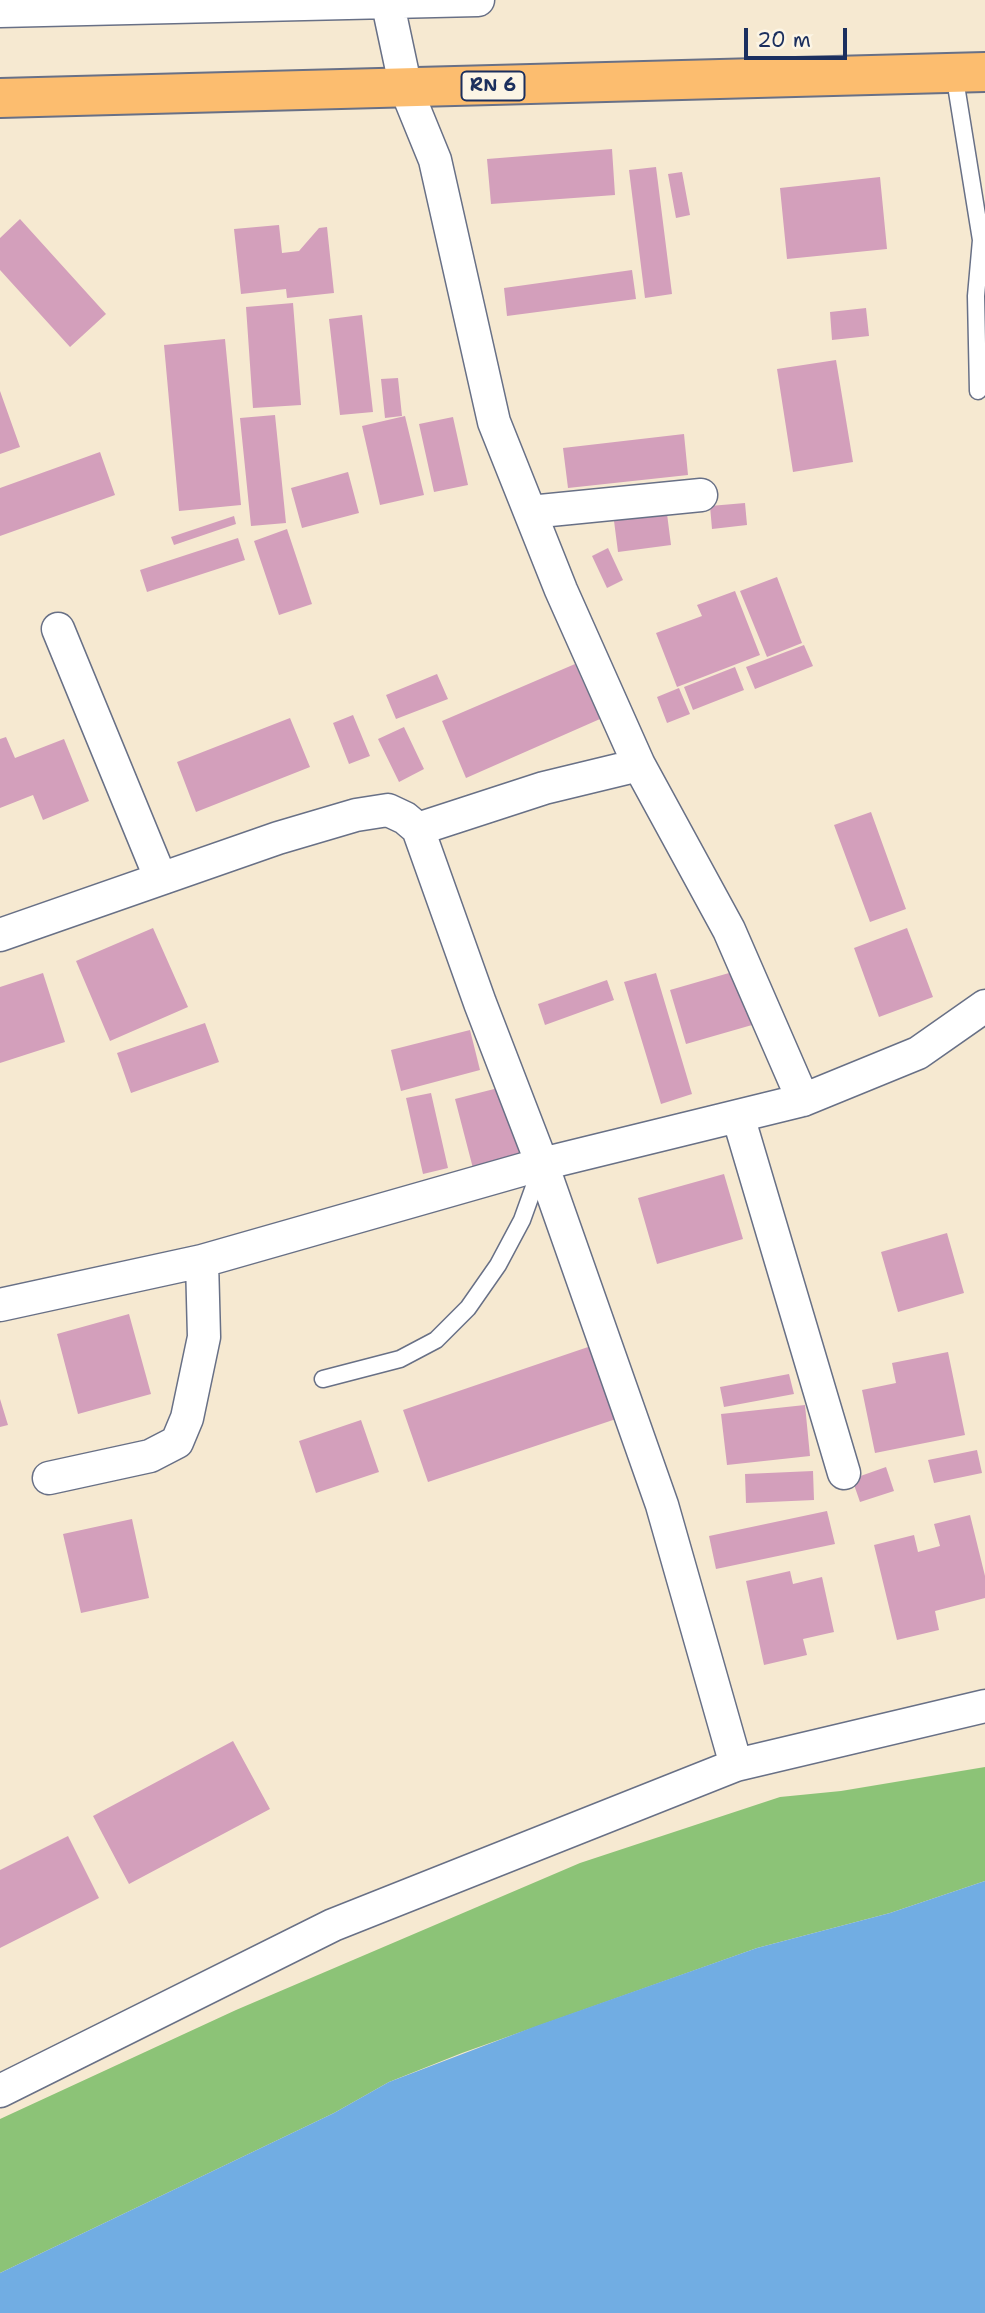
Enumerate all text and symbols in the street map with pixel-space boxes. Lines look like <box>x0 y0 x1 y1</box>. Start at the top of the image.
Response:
scale bar <box>747 14 850 58</box>
text: 20 m <box>757 26 811 54</box>
road number: RN 6 <box>462 72 524 100</box>

